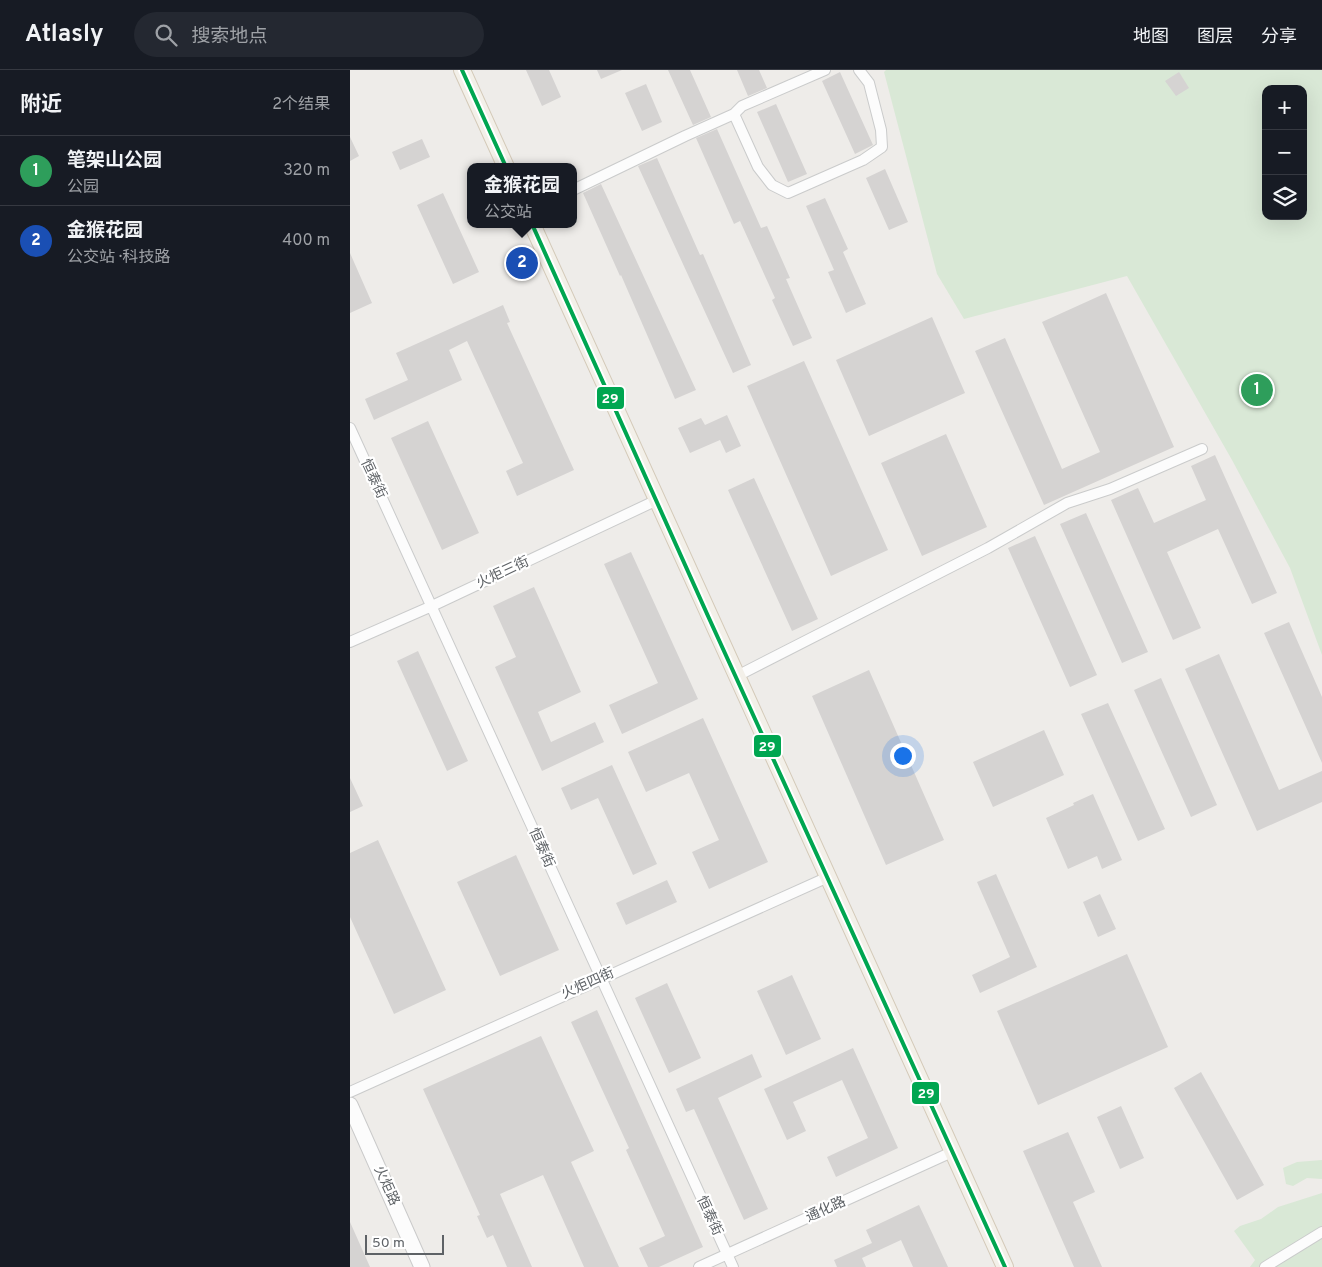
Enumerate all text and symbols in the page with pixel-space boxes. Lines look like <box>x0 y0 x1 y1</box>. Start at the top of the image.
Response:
search box <box>134 12 484 57</box>
text: Atlasly <box>25 20 104 50</box>
icon: search <box>152 21 180 49</box>
text: 搜索地点 <box>192 25 268 49</box>
text: 地图 <box>1133 26 1169 49</box>
text: 图层 <box>1197 26 1233 49</box>
text: 分享 <box>1261 26 1297 49</box>
map controls <box>1262 85 1307 220</box>
button: + <box>1262 85 1307 130</box>
text: 附近 <box>20 92 62 119</box>
text: 2个结果 <box>272 95 330 115</box>
button: − <box>1262 130 1307 175</box>
text: 笔架山公园 <box>67 149 162 173</box>
text: 1 <box>33 161 39 181</box>
text: 320 m <box>283 161 330 181</box>
popup <box>467 163 577 228</box>
text: 金猴花园 <box>484 174 560 198</box>
button: layers <box>1262 175 1307 220</box>
text: 公园 <box>67 178 99 198</box>
text: 公交站 <box>484 203 532 223</box>
text: 金猴花园 <box>67 219 143 243</box>
text: 2 <box>31 231 41 251</box>
text: 400 m <box>282 231 330 251</box>
pin: 2 <box>506 244 538 282</box>
text: 公交站 · 科技路 <box>67 248 171 268</box>
pin: 1 <box>1241 371 1273 409</box>
line badge: 29 <box>596 386 625 410</box>
text: 29 <box>601 391 619 408</box>
street label: 恒泰街 <box>356 456 390 502</box>
street label: 火炬三街 <box>474 553 532 593</box>
line badge: 29 <box>753 734 782 758</box>
text: 29 <box>758 739 776 756</box>
your location <box>890 743 916 769</box>
street label: 恒泰街 <box>525 825 557 871</box>
street label: 火炬四街 <box>559 965 617 1003</box>
line badge: 29 <box>911 1081 940 1105</box>
text: 29 <box>917 1086 935 1103</box>
street label: 火炬路 <box>370 1163 402 1209</box>
street label: 恒泰街 <box>692 1193 726 1239</box>
street label: 通化路 <box>803 1193 849 1226</box>
scale bar <box>365 1232 444 1255</box>
text: 50 m <box>372 1235 405 1252</box>

